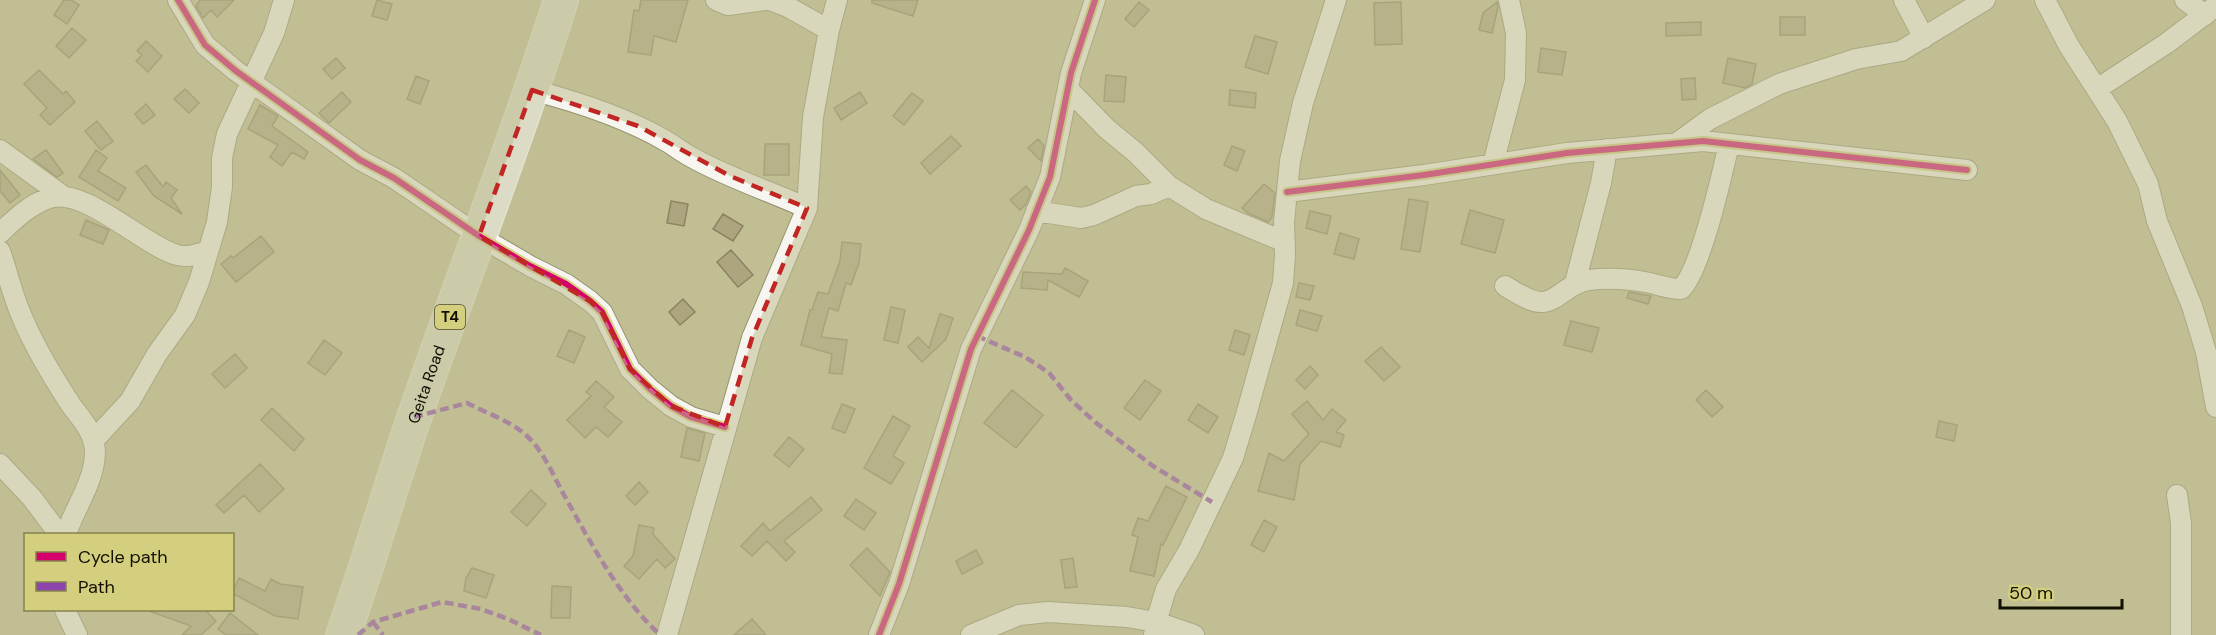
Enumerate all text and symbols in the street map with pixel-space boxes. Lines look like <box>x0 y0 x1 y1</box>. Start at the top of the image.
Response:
road number: T4 <box>435 305 465 329</box>
street label: Geita Road <box>402 342 449 426</box>
legend <box>24 533 234 611</box>
text: Cycle path <box>78 545 168 569</box>
scale bar <box>2000 572 2122 610</box>
text: Path <box>78 575 115 599</box>
text: 50 m <box>2009 581 2053 605</box>

